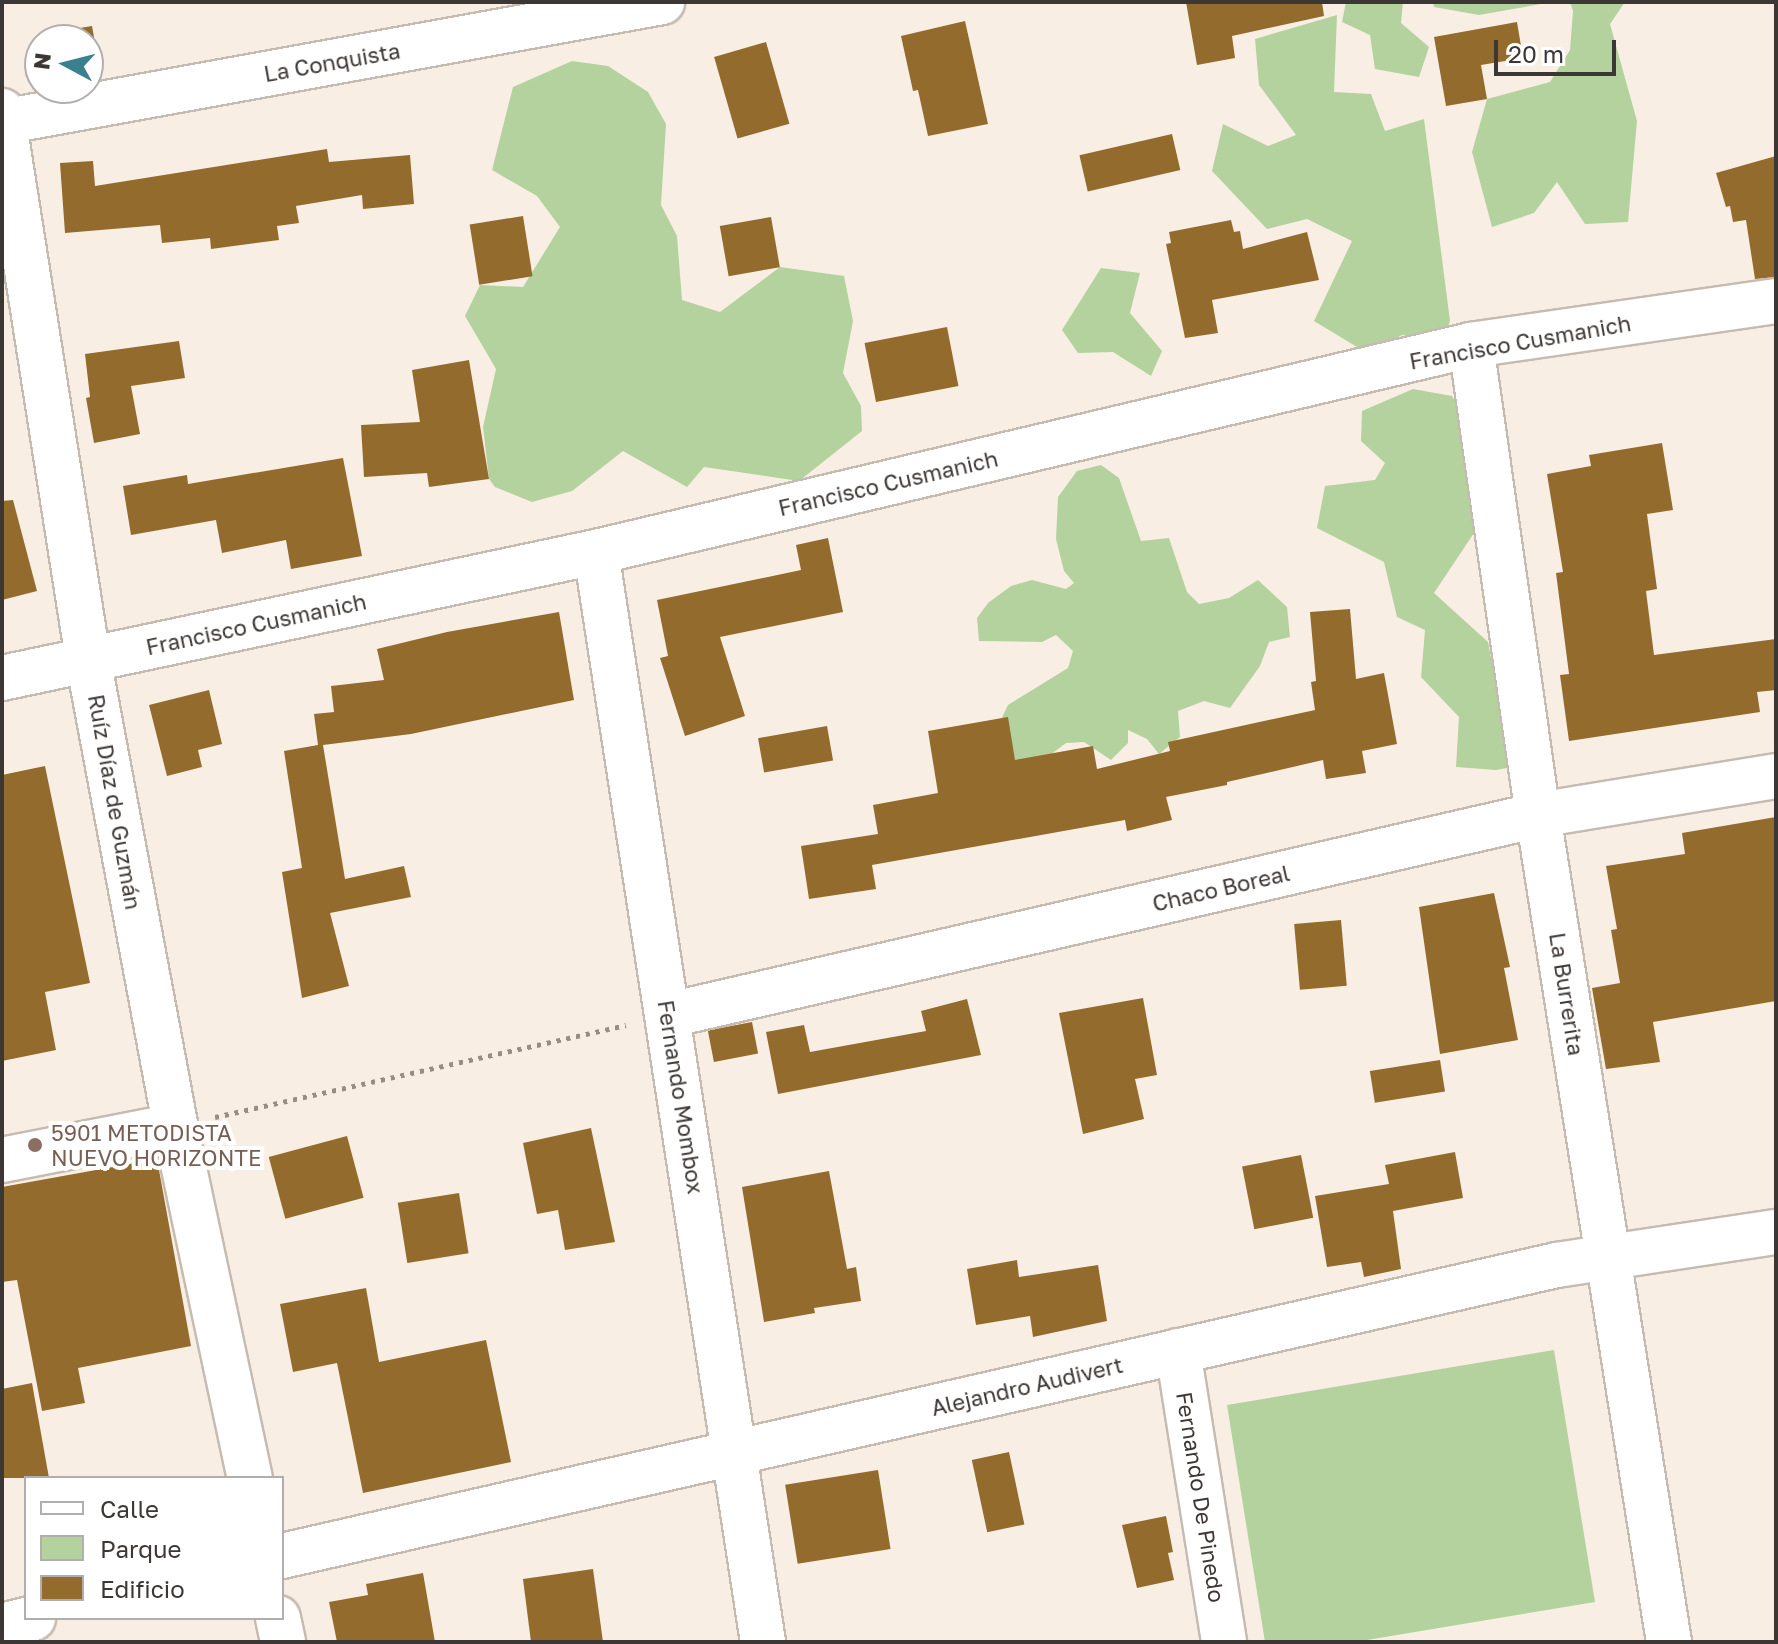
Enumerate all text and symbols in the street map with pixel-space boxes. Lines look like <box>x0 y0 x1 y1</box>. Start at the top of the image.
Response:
north arrow <box>24 24 104 104</box>
scale bar <box>1498 24 1620 74</box>
street label: La Conquista <box>262 37 402 87</box>
text: 20 m <box>1508 39 1564 68</box>
text: N <box>27 51 56 71</box>
street label: Francisco Cusmanich <box>1407 310 1633 374</box>
street label: Francisco Cusmanich <box>776 445 1000 521</box>
street label: Francisco Cusmanich <box>143 588 369 660</box>
street label: Ruíz Díaz de Guzmán <box>83 692 147 912</box>
street label: Chaco Boreal <box>1150 859 1292 917</box>
street label: La Burrerita <box>1544 931 1590 1057</box>
street label: Fernando Mombox <box>653 998 709 1196</box>
place label: 5901 METODISTA NUEVO HORIZONTE <box>51 1119 261 1170</box>
marker: 5901 METODISTA NUEVO HORIZONTE <box>26 1136 44 1154</box>
street label: Alejandro Audivert <box>929 1351 1125 1421</box>
street label: Fernando De Pinedo <box>1171 1390 1231 1604</box>
legend <box>24 1476 284 1620</box>
text: Calle <box>100 1494 159 1523</box>
text: Parque <box>100 1534 181 1563</box>
text: Edificio <box>100 1574 185 1603</box>

